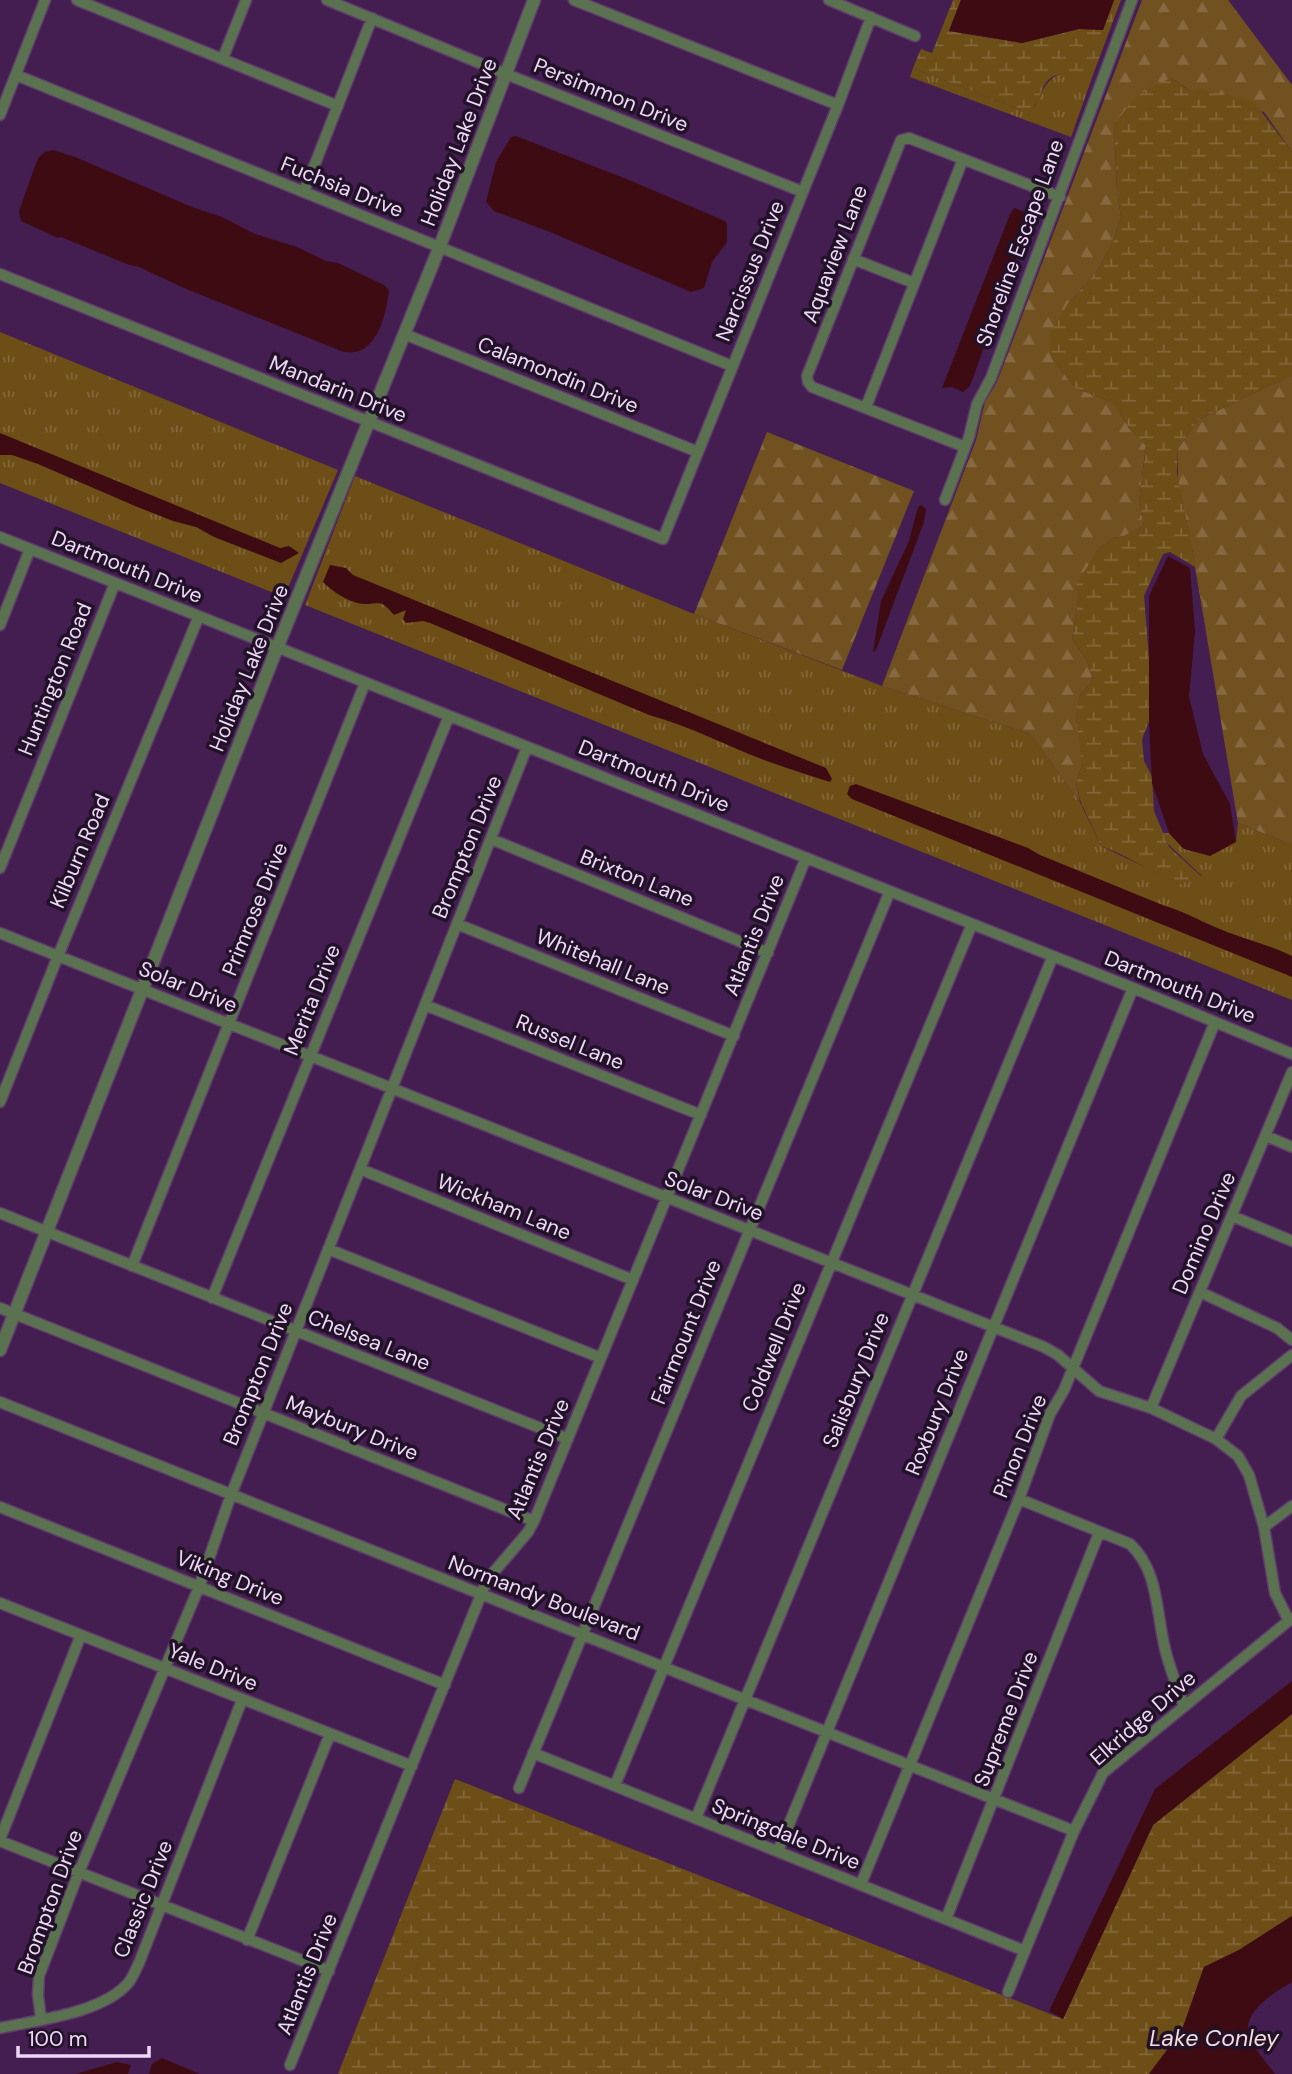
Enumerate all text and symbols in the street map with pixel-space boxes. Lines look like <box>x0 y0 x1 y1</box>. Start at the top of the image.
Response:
street label: Persimmon Drive <box>530 51 692 139</box>
street label: Holiday Lake Drive <box>414 54 504 230</box>
street label: Shoreline Escape Lane <box>970 136 1071 350</box>
street label: Fuchsia Drive <box>277 150 407 224</box>
street label: Aquaview Lane <box>796 181 874 327</box>
street label: Narcissus Drive <box>709 196 791 345</box>
street label: Calamondin Drive <box>473 330 643 420</box>
street label: Mandarin Drive <box>265 349 411 429</box>
street label: Dartmouth Drive <box>47 524 207 610</box>
street label: Holiday Lake Drive <box>203 580 295 756</box>
street label: Huntington Road <box>12 598 98 760</box>
street label: Dartmouth Drive <box>574 733 734 819</box>
street label: Brompton Drive <box>426 771 508 923</box>
street label: Kilburn Road <box>43 790 117 912</box>
street label: Primrose Drive <box>216 838 294 980</box>
street label: Brixton Lane <box>576 842 698 914</box>
street label: Atlantis Drive <box>717 870 791 1000</box>
street label: Whitehall Lane <box>532 922 674 1002</box>
street label: Merita Drive <box>277 940 347 1060</box>
street label: Dartmouth Drive <box>1100 944 1260 1030</box>
street label: Solar Drive <box>135 955 241 1019</box>
street label: Russel Lane <box>512 1008 628 1076</box>
street label: Solar Drive <box>661 1164 768 1228</box>
street label: Wickham Lane <box>433 1167 575 1247</box>
street label: Domino Drive <box>1166 1167 1242 1299</box>
street label: Fairmount Drive <box>644 1256 728 1408</box>
street label: Coldwell Drive <box>735 1278 813 1416</box>
street label: Brompton Drive <box>217 1298 299 1450</box>
street label: Chelsea Lane <box>304 1303 434 1377</box>
street label: Salisbury Drive <box>816 1308 896 1452</box>
street label: Roxbury Drive <box>899 1344 975 1479</box>
street label: Maybury Drive <box>282 1389 422 1467</box>
street label: Pinon Drive <box>987 1390 1053 1502</box>
street label: Atlantis Drive <box>500 1394 576 1524</box>
street label: Viking Drive <box>172 1544 288 1612</box>
street label: Normandy Boulevard <box>444 1549 644 1647</box>
street label: Yale Drive <box>164 1636 262 1698</box>
street label: Supreme Drive <box>967 1647 1045 1791</box>
street label: Elkridge Drive <box>1084 1664 1202 1772</box>
street label: Springdale Drive <box>708 1791 865 1877</box>
street label: Brompton Drive <box>11 1826 89 1978</box>
street label: Classic Drive <box>107 1836 179 1962</box>
street label: Atlantis Drive <box>270 1909 344 2039</box>
scale bar <box>18 2014 149 2058</box>
water label: Lake Conley <box>1149 2023 1280 2053</box>
text: 100 m <box>28 2025 88 2053</box>

